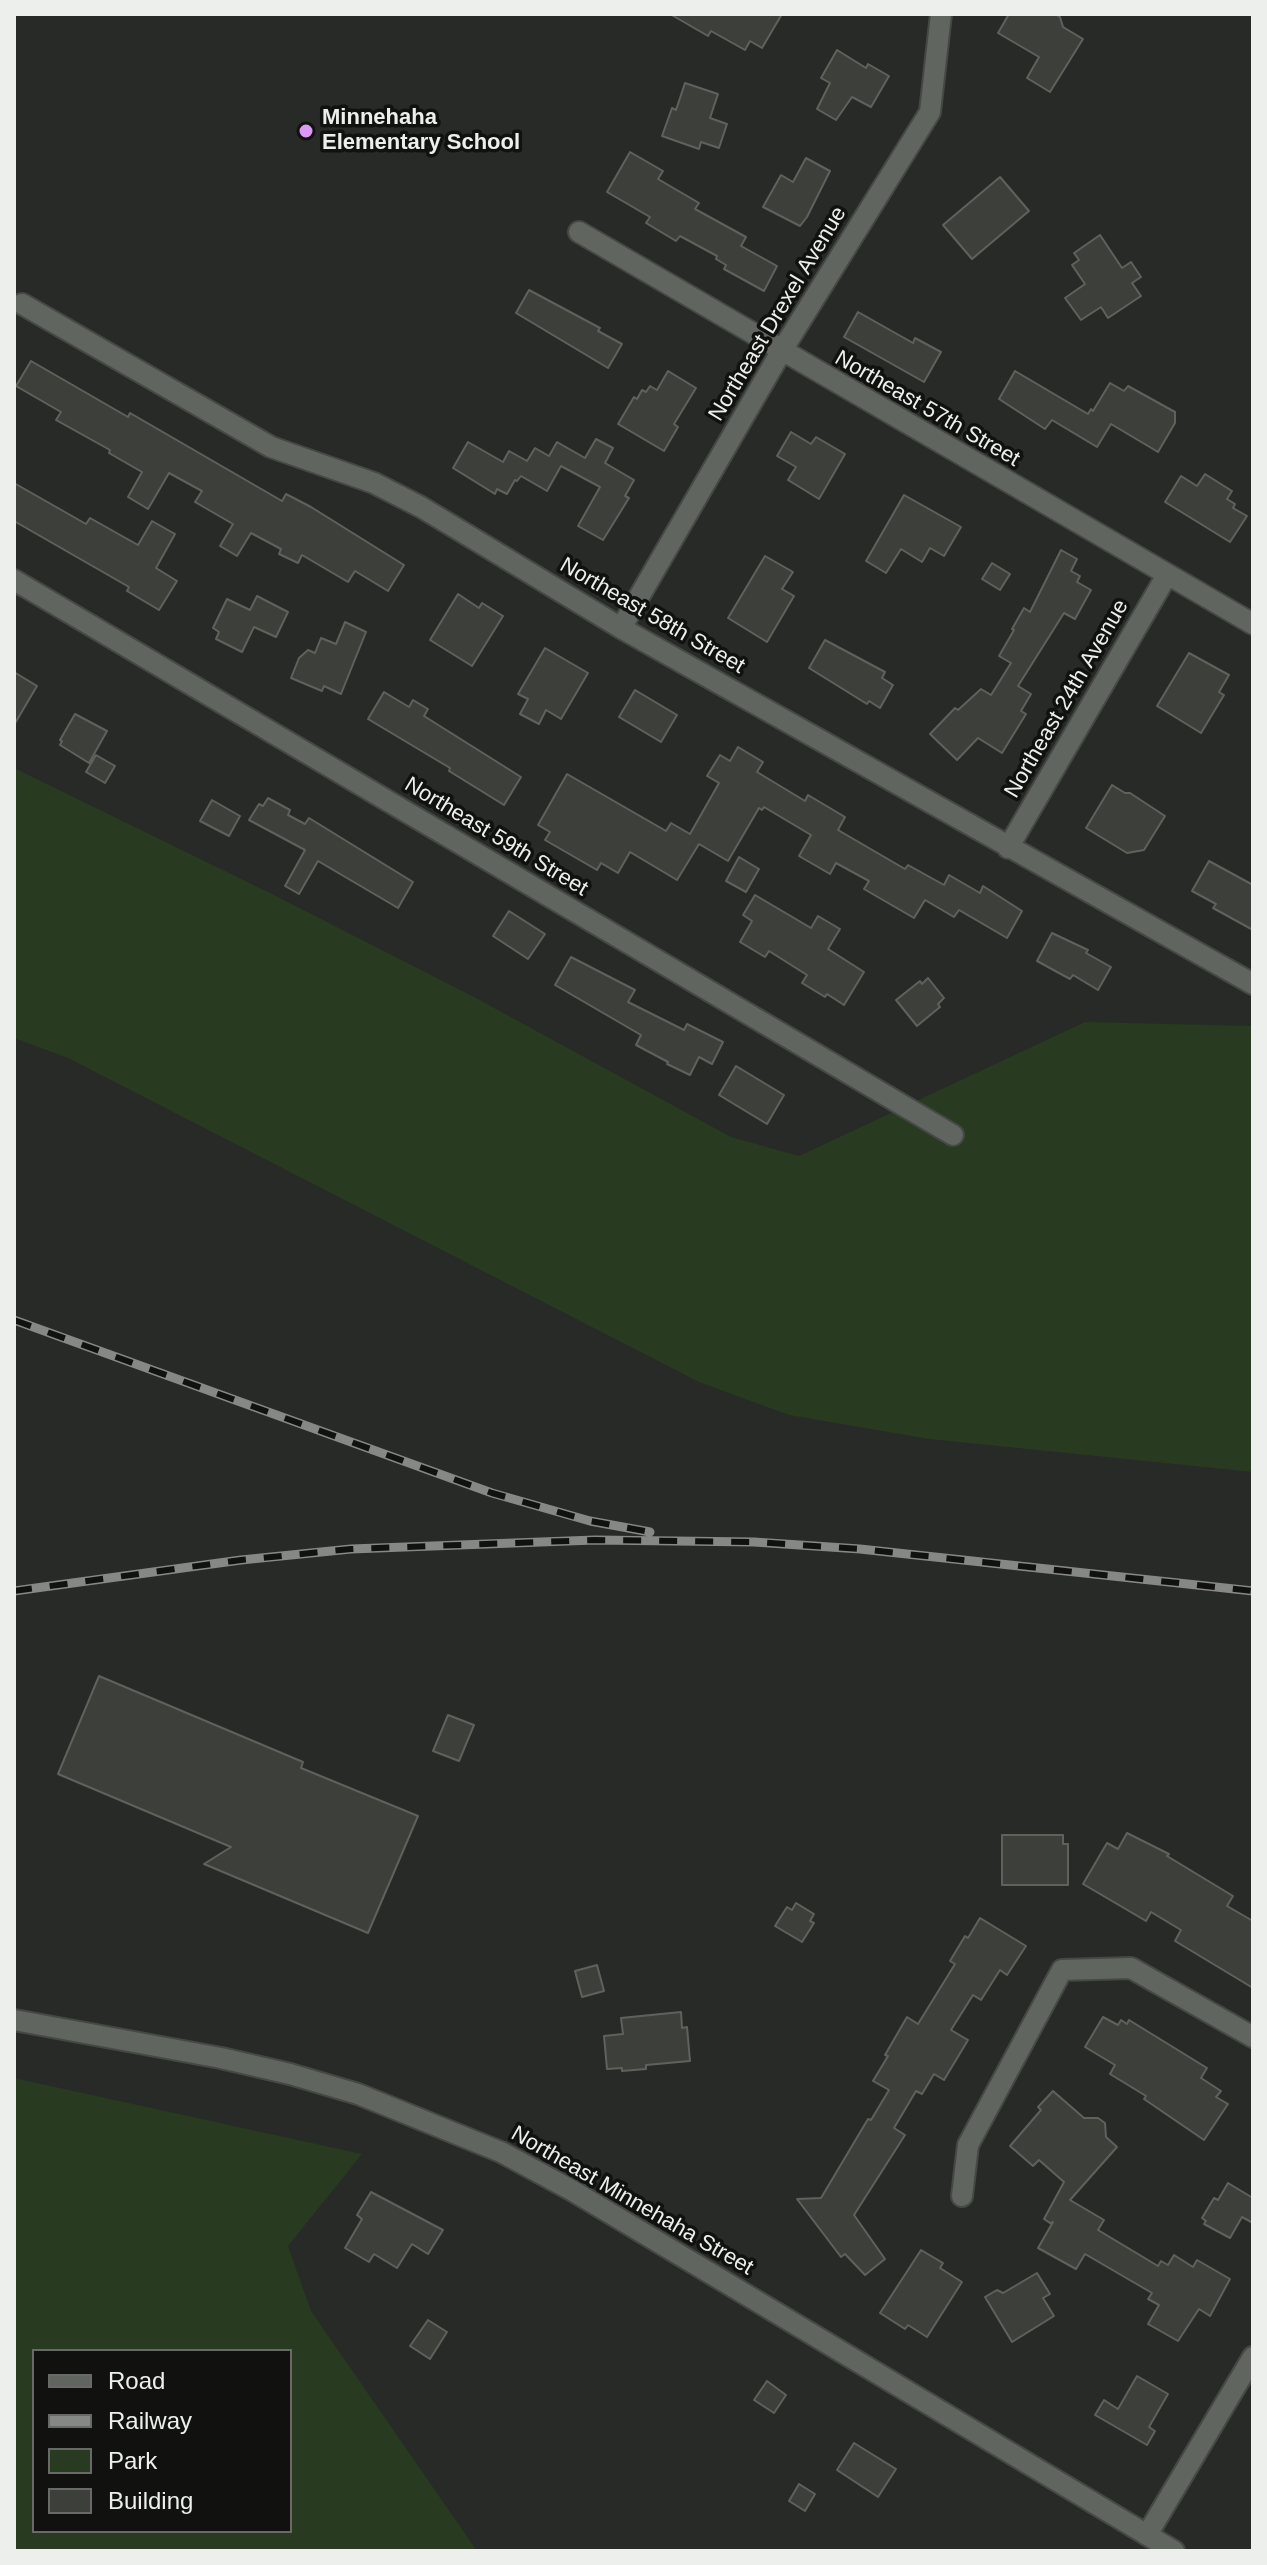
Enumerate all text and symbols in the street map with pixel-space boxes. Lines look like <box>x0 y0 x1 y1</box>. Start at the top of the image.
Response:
place label: Minnehaha Elementary School <box>322 105 520 156</box>
marker: Minnehaha Elementary School <box>297 122 315 140</box>
street label: Northeast Drexel Avenue <box>703 202 853 426</box>
street label: Northeast 57th Street <box>830 345 1024 473</box>
street label: Northeast 58th Street <box>555 552 749 680</box>
street label: Northeast 24th Avenue <box>999 595 1135 803</box>
street label: Northeast 59th Street <box>400 772 592 902</box>
street label: Northeast Minnehaha Street <box>506 2121 758 2281</box>
legend <box>32 2349 292 2533</box>
text: Road <box>108 2367 165 2394</box>
text: Railway <box>108 2407 192 2434</box>
text: Park <box>108 2447 157 2474</box>
text: Building <box>108 2487 193 2514</box>

